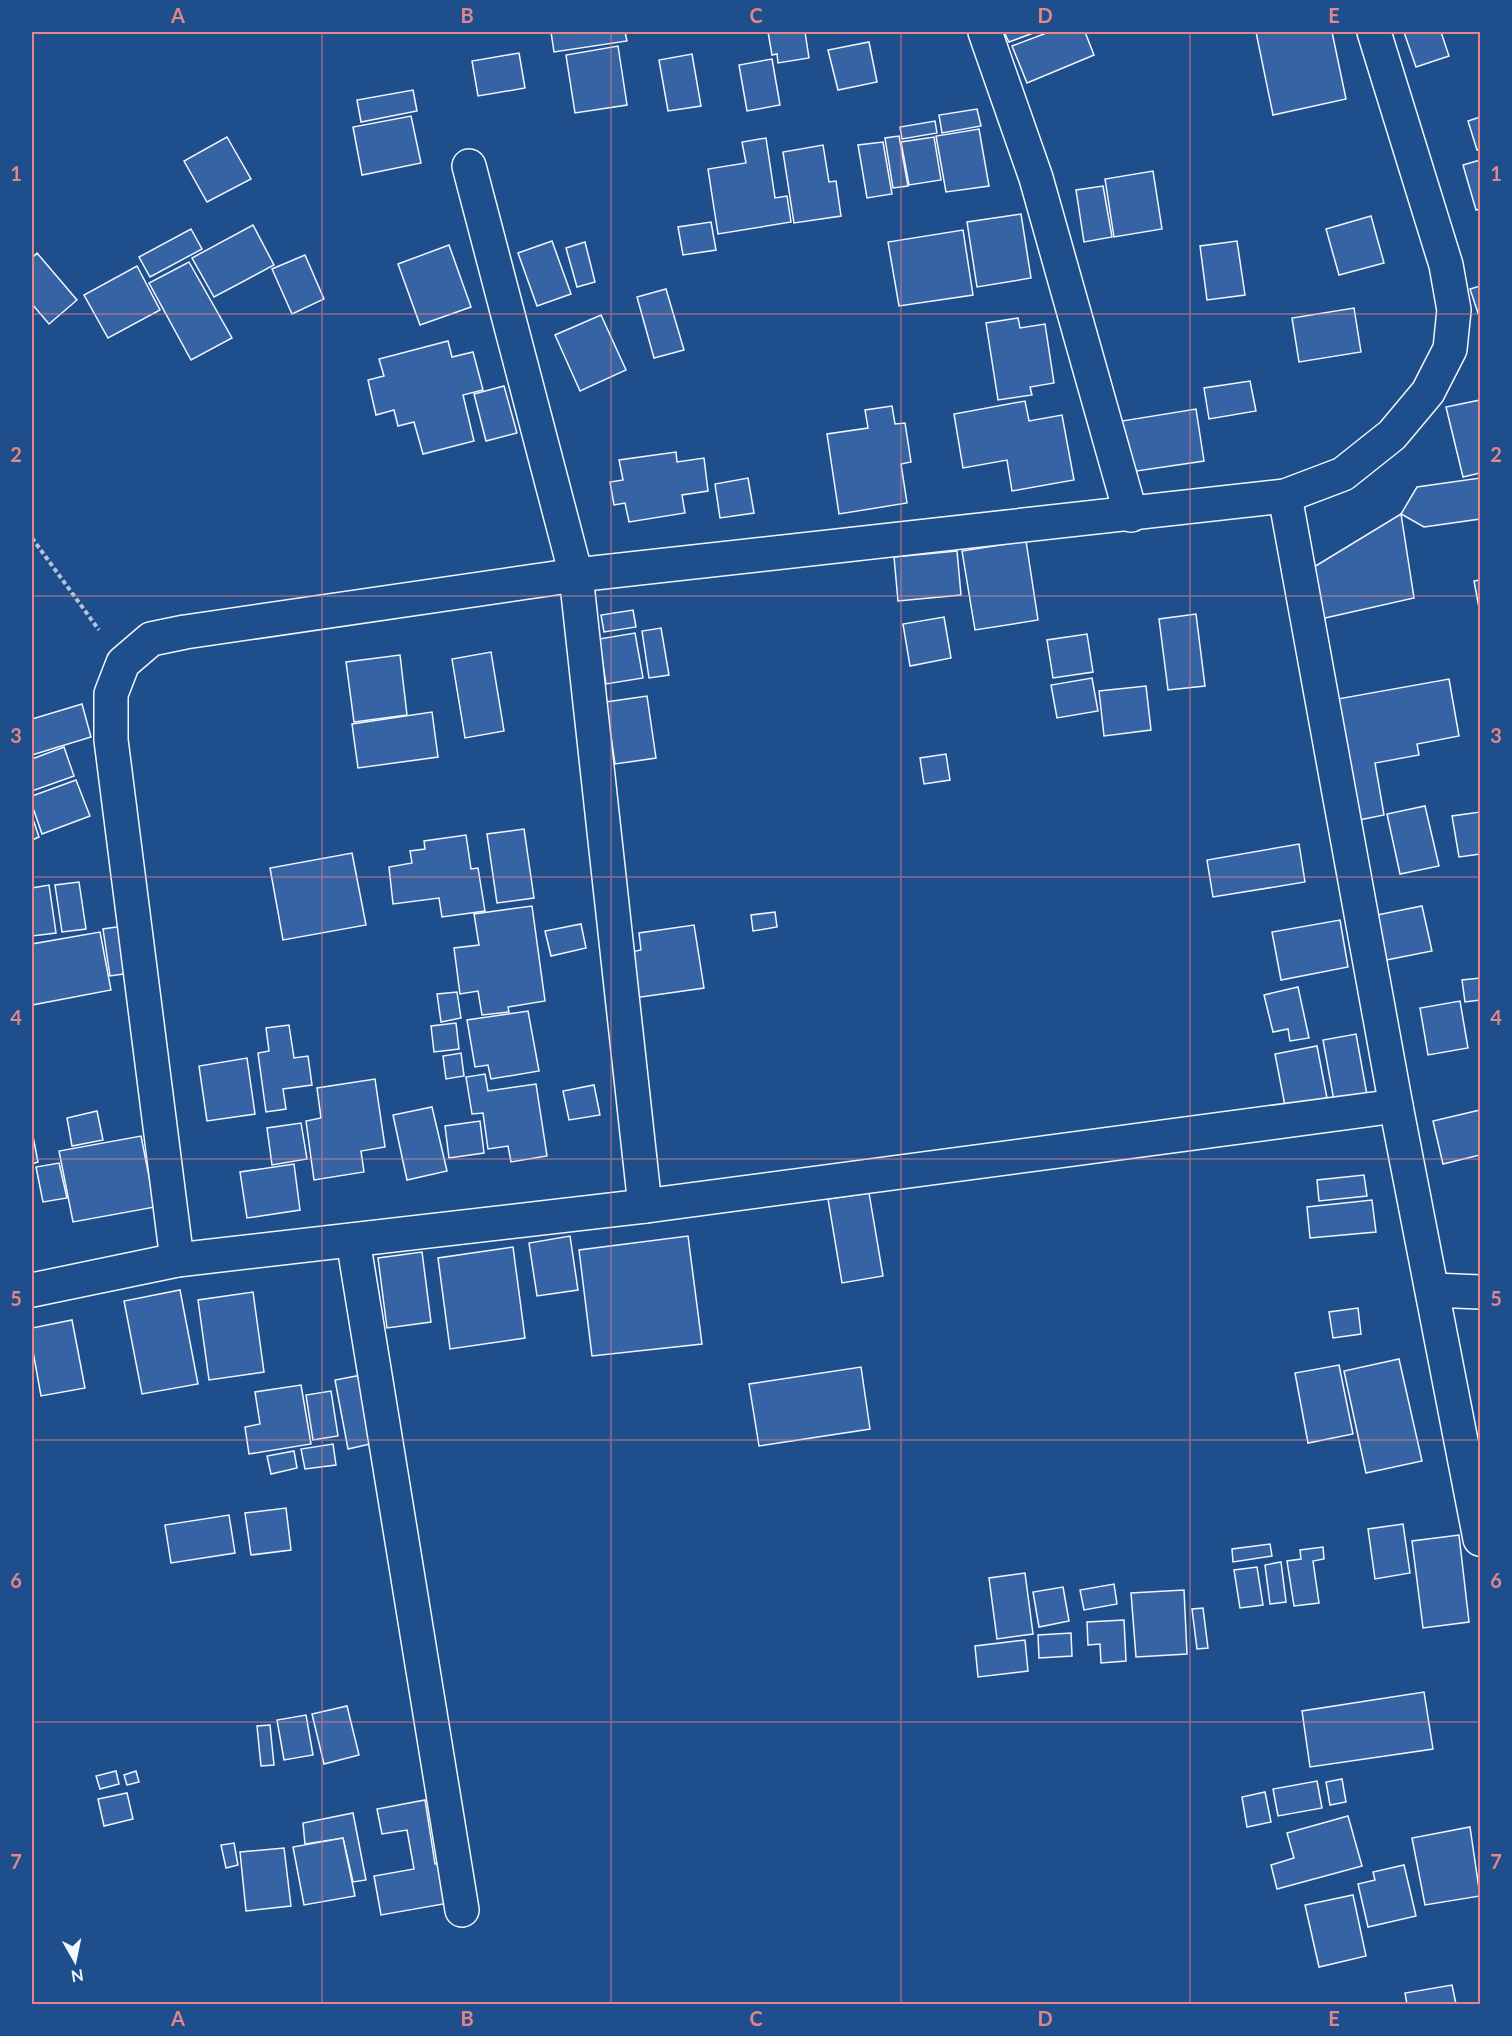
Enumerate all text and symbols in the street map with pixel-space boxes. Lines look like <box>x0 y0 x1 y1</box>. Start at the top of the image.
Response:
text: A <box>170 3 185 27</box>
text: B <box>460 3 474 27</box>
text: C <box>749 3 763 27</box>
text: D <box>1037 3 1053 27</box>
text: E <box>1328 3 1340 27</box>
text: 1 <box>10 161 22 185</box>
text: 1 <box>1490 161 1502 185</box>
text: 2 <box>10 442 22 466</box>
text: 2 <box>1490 442 1502 466</box>
text: 3 <box>10 723 22 747</box>
text: 3 <box>1490 723 1502 747</box>
text: 4 <box>10 1005 22 1029</box>
text: 4 <box>1490 1005 1502 1029</box>
text: 5 <box>10 1286 22 1310</box>
text: 5 <box>1490 1286 1502 1310</box>
text: 6 <box>10 1568 22 1592</box>
text: 6 <box>1490 1568 1502 1592</box>
text: 7 <box>10 1849 22 1873</box>
text: 7 <box>1490 1849 1502 1873</box>
north arrow <box>45 1931 105 1991</box>
text: N <box>70 1966 85 1987</box>
text: A <box>170 2006 185 2030</box>
text: B <box>460 2006 474 2030</box>
text: C <box>749 2006 763 2030</box>
text: D <box>1037 2006 1053 2030</box>
text: E <box>1328 2006 1340 2030</box>

